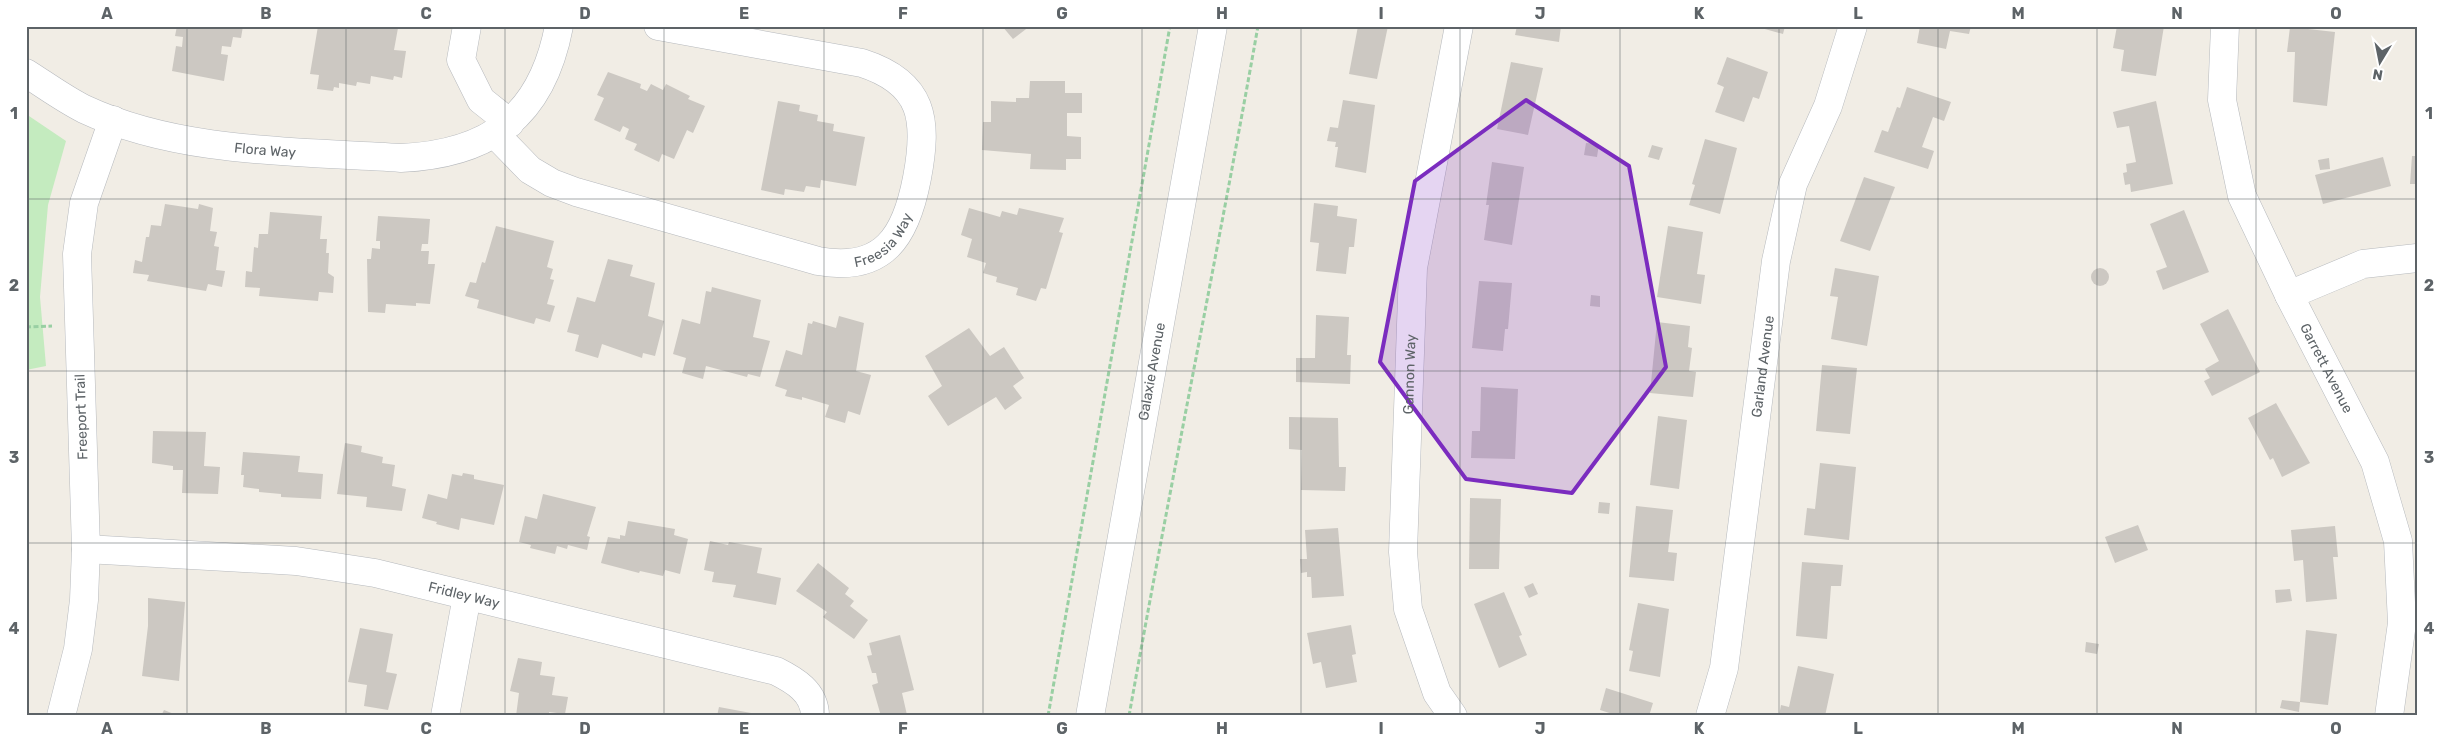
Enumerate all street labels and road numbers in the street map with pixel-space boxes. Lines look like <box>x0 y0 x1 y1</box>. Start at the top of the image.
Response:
street label: Flora Way <box>233 139 297 161</box>
street label: Freesia Way <box>853 210 916 271</box>
street label: Garland Avenue <box>1748 314 1778 419</box>
street label: Galaxie Avenue <box>1135 321 1169 422</box>
street label: Garrett Avenue <box>2296 321 2356 416</box>
street label: Gannon Way <box>1400 334 1420 415</box>
street label: Freeport Trail <box>72 374 91 460</box>
street label: Fridley Way <box>427 578 502 612</box>

